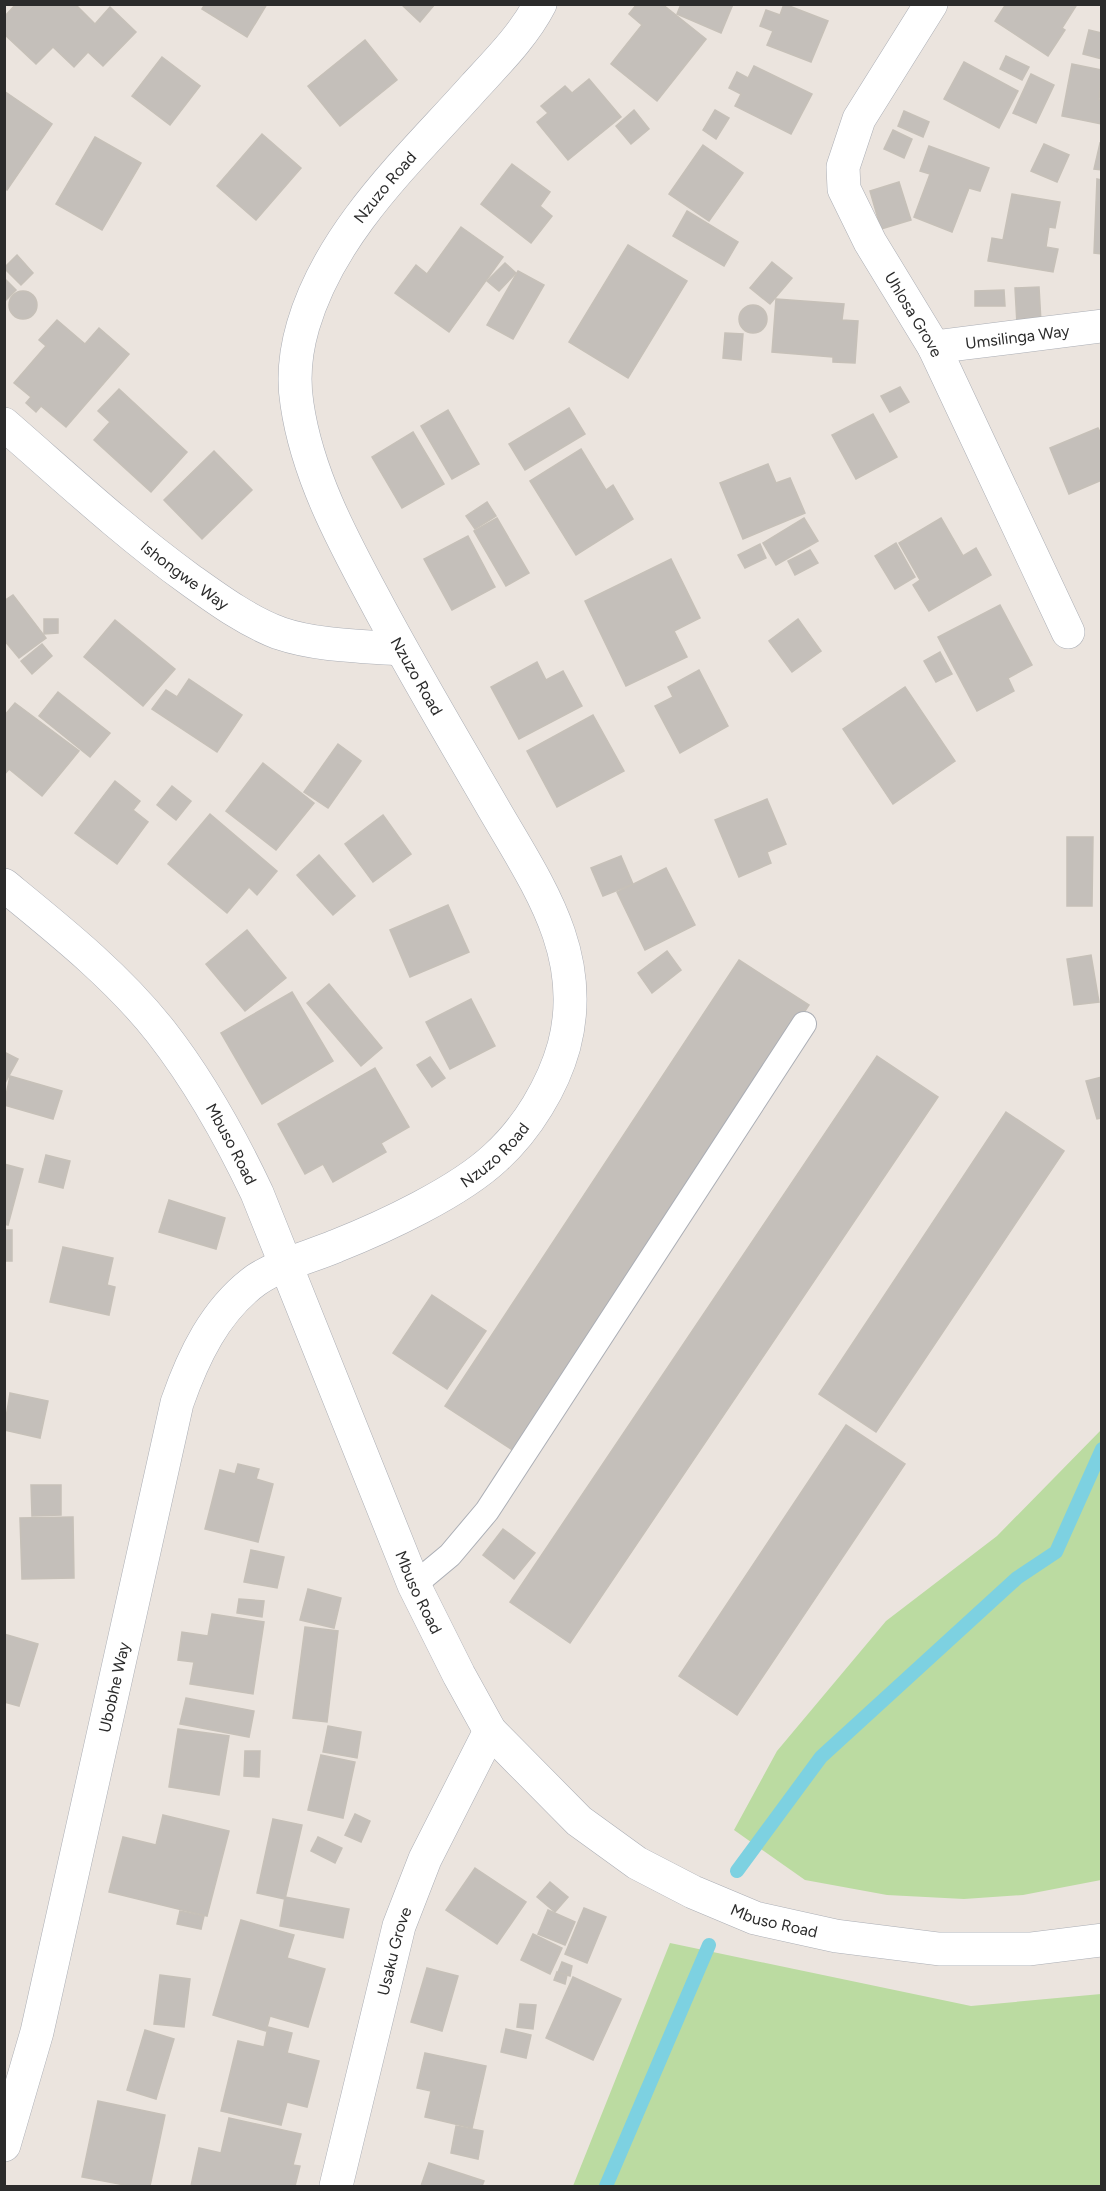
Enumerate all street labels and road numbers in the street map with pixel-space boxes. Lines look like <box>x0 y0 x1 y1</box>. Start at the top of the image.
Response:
street label: Nzuzo Road <box>350 148 420 227</box>
street label: Uhlosa Grove <box>880 269 946 360</box>
street label: Umsilinga Way <box>964 321 1071 353</box>
street label: Ishongwe Way <box>137 537 233 614</box>
street label: Nzuzo Road <box>387 634 447 719</box>
street label: Mbuso Road <box>202 1100 260 1188</box>
street label: Nzuzo Road <box>457 1119 533 1191</box>
street label: Mbuso Road <box>391 1548 446 1637</box>
street label: Ubobhe Way <box>95 1640 134 1734</box>
street label: Mbuso Road <box>728 1900 819 1942</box>
street label: Usaku Grove <box>374 1904 416 1997</box>

